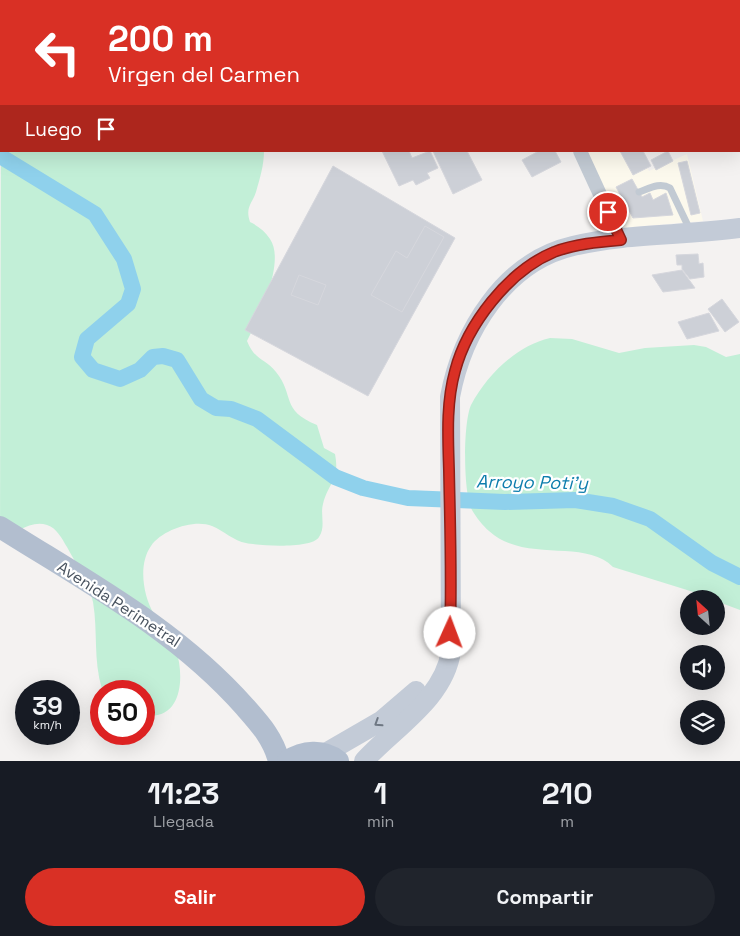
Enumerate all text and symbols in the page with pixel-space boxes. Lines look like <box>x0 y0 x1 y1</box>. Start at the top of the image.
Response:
text: 200 m <box>108 17 213 61</box>
icon: left <box>25 20 90 85</box>
text: Virgen del Carmen <box>108 60 300 88</box>
icon: arrive <box>92 115 120 143</box>
text: Luego <box>25 117 82 142</box>
pin <box>587 191 629 233</box>
icon: arrive <box>594 198 622 226</box>
water label: Arroyo Poti'y <box>476 470 589 494</box>
street label: Avenida Perimetral <box>53 556 185 652</box>
north arrow <box>680 590 725 635</box>
map controls <box>680 590 725 745</box>
position arrow <box>423 606 475 658</box>
button: sound <box>680 645 725 690</box>
speed limit sign: 50 <box>90 680 155 745</box>
text: 39 <box>32 690 63 722</box>
button: layers <box>680 700 725 745</box>
text: km/h <box>33 717 62 733</box>
one-way arrow <box>374 717 384 726</box>
text: 11:23 <box>147 774 220 813</box>
text: 1 <box>374 774 387 813</box>
text: 210 <box>542 774 593 813</box>
text: Llegada <box>153 811 214 832</box>
text: min <box>367 811 394 832</box>
text: m <box>560 811 574 832</box>
button: Salir <box>25 868 365 926</box>
button: Compartir <box>375 868 715 926</box>

